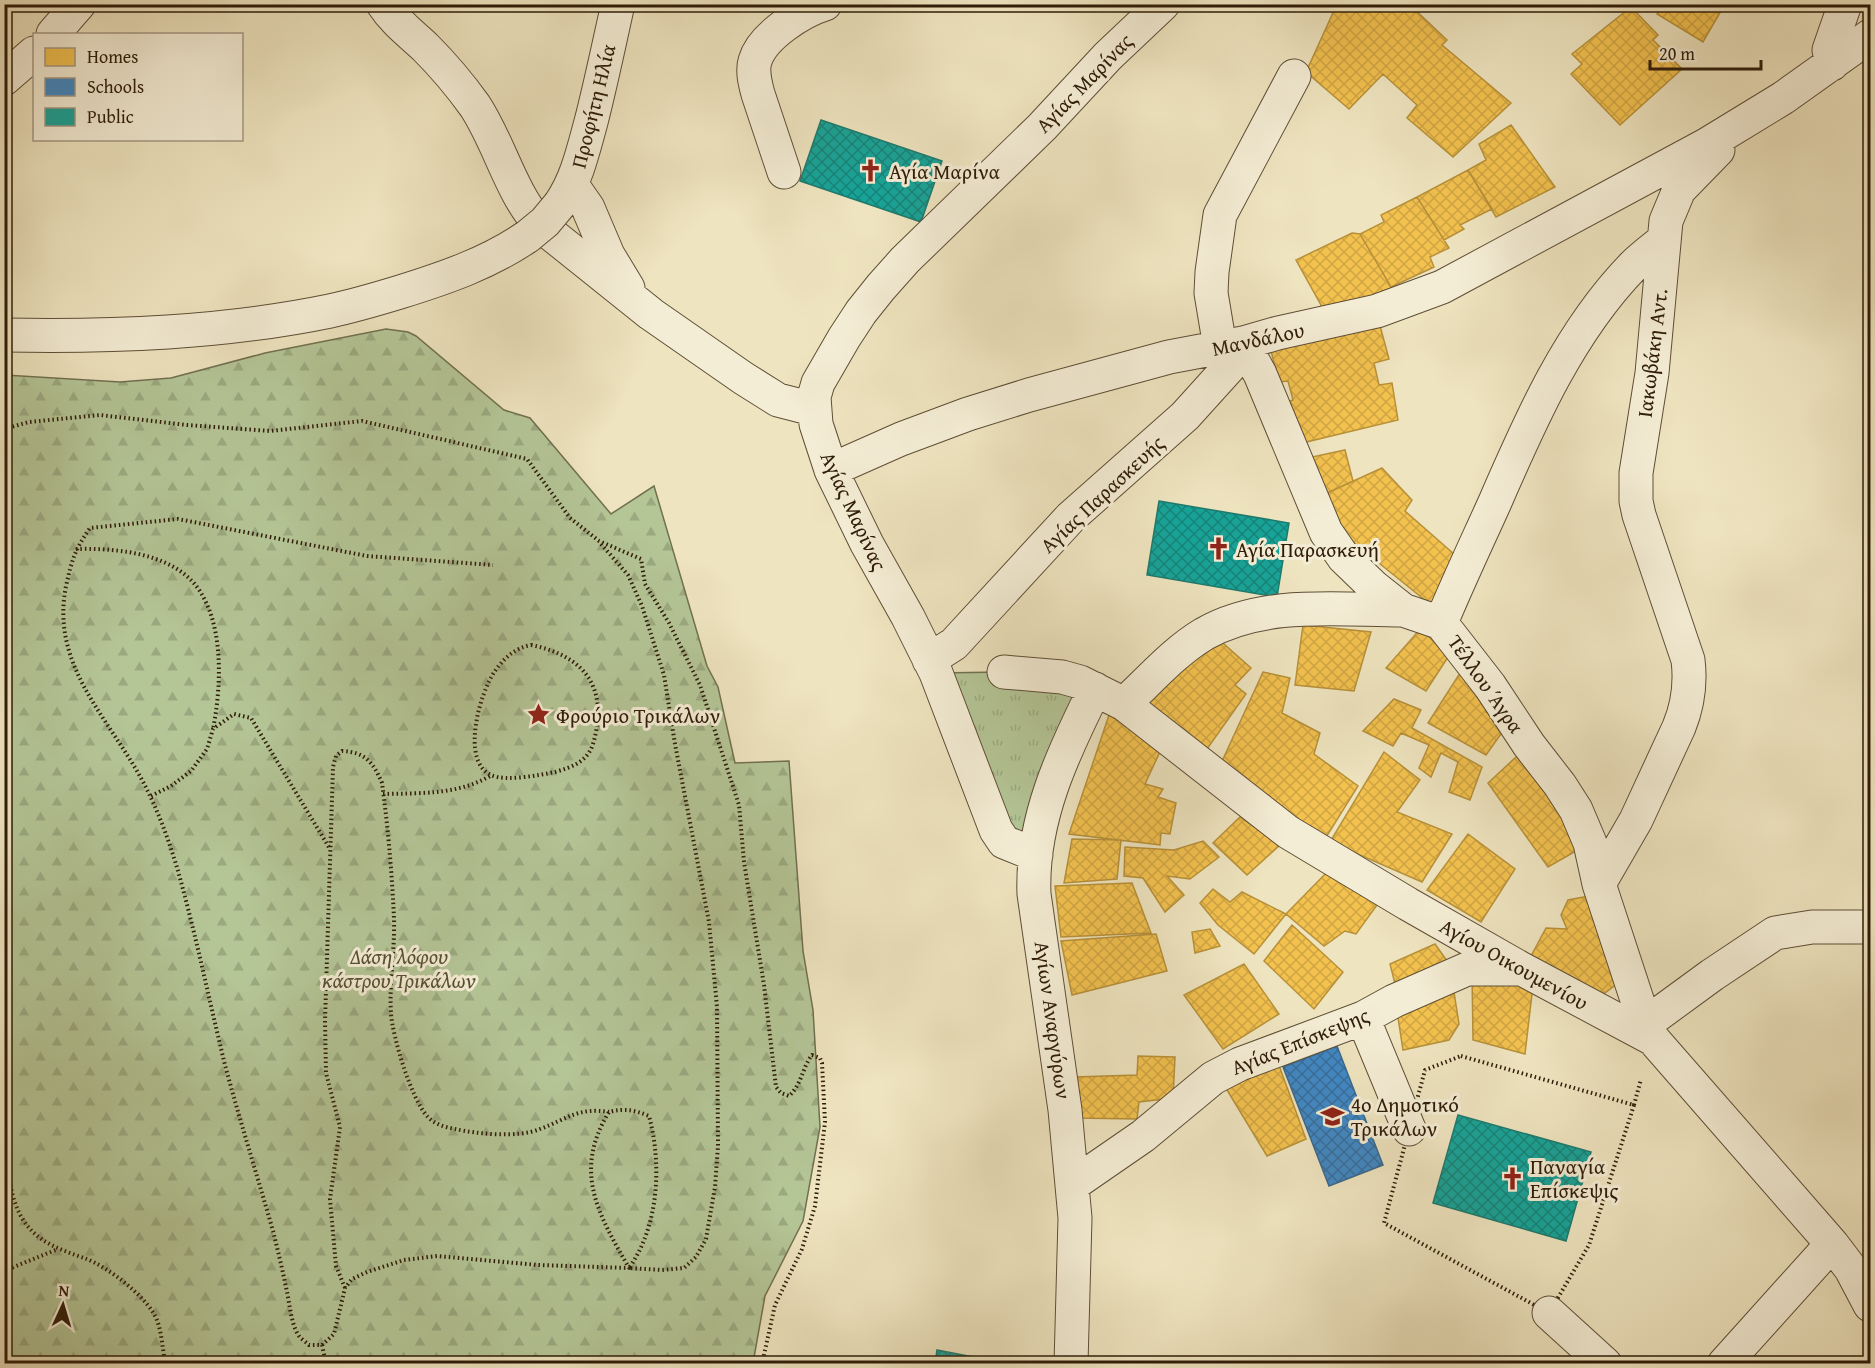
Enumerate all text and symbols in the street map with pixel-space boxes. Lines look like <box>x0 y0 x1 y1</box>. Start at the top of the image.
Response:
street label: Αγίας Μαρίνας <box>1028 26 1140 140</box>
legend <box>33 33 243 141</box>
scale bar <box>1650 33 1761 71</box>
text: 20 m <box>1659 40 1695 67</box>
street label: Προφήτη Ηλία <box>563 41 623 171</box>
text: Homes <box>87 43 138 70</box>
text: Schools <box>87 73 144 100</box>
text: Public <box>87 103 134 130</box>
place label: Αγία Μαρίνα <box>889 156 1000 187</box>
church icon: Αγία Μαρίνα <box>858 158 884 184</box>
street label: Ιακωβάκη Αντ. <box>1629 287 1675 419</box>
street label: Μανδάλου <box>1209 314 1307 364</box>
street label: Αγίας Παρασκευής <box>1033 428 1171 560</box>
street label: Αγίας Μαρίνας <box>813 446 895 576</box>
place label: Αγία Παρασκευή <box>1236 534 1379 565</box>
church icon: Αγία Παρασκευή <box>1205 536 1231 562</box>
street label: Τέλλου Άγρα <box>1440 628 1532 740</box>
place label: Φρούριο Τρικάλων <box>556 700 720 731</box>
place icon: Φρούριο Τρικάλων <box>525 702 551 728</box>
street label: Αγίου Οικουμενίου <box>1434 910 1594 1018</box>
street label: Αγίων Αναργύρων <box>1027 939 1079 1101</box>
park label: Δάση λόφου κάστρου Τρικάλων <box>322 941 476 996</box>
street label: Αγίας Επίσκεψης <box>1226 999 1374 1083</box>
place label: 4ο Δημοτικό Τρικάλων <box>1351 1089 1459 1144</box>
school or university icon: 4ο Δημοτικό Τρικάλων <box>1320 1103 1346 1129</box>
place label: Παναγία Επίσκεψις <box>1530 1151 1619 1206</box>
church icon: Παναγία Επίσκεψις <box>1499 1165 1525 1191</box>
north arrow <box>33 1275 93 1335</box>
text: N <box>58 1278 71 1302</box>

